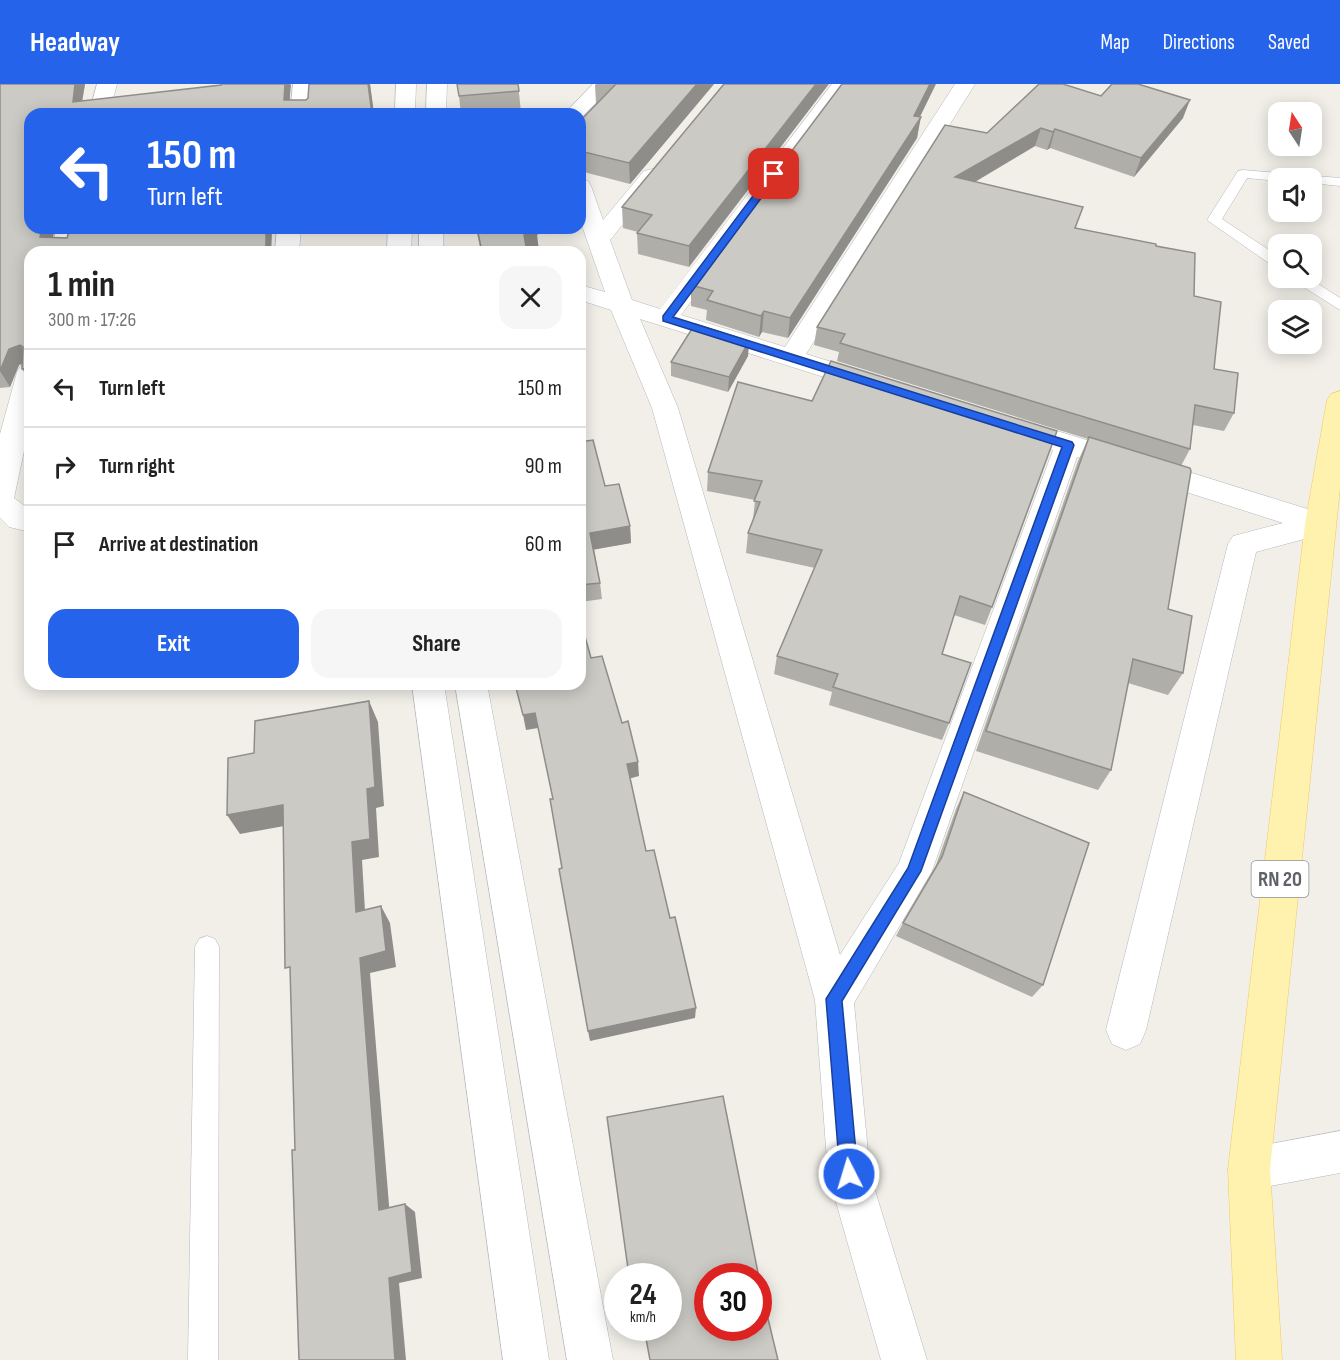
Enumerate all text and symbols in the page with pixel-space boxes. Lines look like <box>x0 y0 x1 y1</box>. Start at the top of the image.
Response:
text: Headway <box>30 26 120 59</box>
text: Map <box>1100 30 1130 55</box>
text: Directions <box>1163 30 1235 55</box>
text: Saved <box>1268 30 1310 55</box>
north arrow <box>1268 102 1322 156</box>
map controls <box>1268 102 1322 354</box>
text: 150 m <box>147 130 236 181</box>
icon: left <box>48 132 126 210</box>
pin <box>748 148 799 199</box>
icon: arrive <box>757 157 790 190</box>
button: sound <box>1268 168 1322 222</box>
text: Turn left <box>147 181 223 213</box>
button: search <box>1268 234 1322 288</box>
text: 1 min <box>48 264 115 307</box>
button: close <box>499 266 562 329</box>
button: layers <box>1268 300 1322 354</box>
text: 300 m · 17:26 <box>48 308 136 332</box>
icon: left <box>48 372 81 405</box>
text: Turn left <box>99 375 165 402</box>
text: 150 m <box>518 375 562 402</box>
icon: right <box>48 450 81 483</box>
text: Turn right <box>99 453 175 480</box>
text: 90 m <box>525 453 562 480</box>
icon: arrive <box>48 528 81 561</box>
text: Arrive at destination <box>99 531 258 558</box>
text: 60 m <box>525 531 562 558</box>
button: Exit <box>48 609 299 678</box>
button: Share <box>311 609 562 678</box>
road number: RN 20 <box>1252 861 1308 897</box>
position arrow <box>817 1142 881 1206</box>
speed limit sign: 30 <box>694 1263 772 1341</box>
text: 24 <box>630 1277 656 1313</box>
text: km/h <box>630 1308 656 1327</box>

